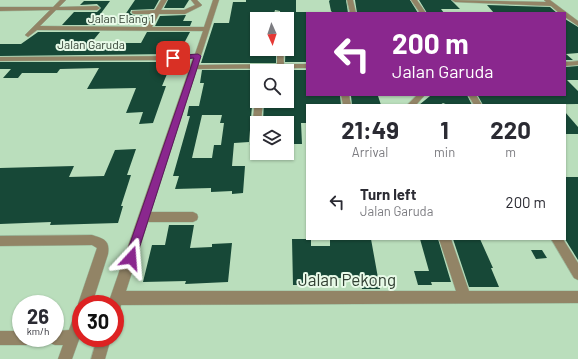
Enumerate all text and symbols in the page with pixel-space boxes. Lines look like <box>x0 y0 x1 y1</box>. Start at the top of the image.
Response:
street label: Jalan Elang 1 <box>88 11 154 25</box>
north arrow <box>250 12 294 56</box>
map controls <box>250 12 294 160</box>
text: 200 m <box>392 26 469 60</box>
icon: left <box>326 28 378 80</box>
street label: Jalan Garuda <box>57 37 125 51</box>
pin <box>156 41 190 75</box>
icon: arrive <box>162 47 184 69</box>
text: Jalan Garuda <box>392 60 494 82</box>
button: search <box>250 64 294 108</box>
text: 21:49 <box>341 115 399 144</box>
text: 1 <box>440 115 449 144</box>
text: 220 <box>490 115 531 144</box>
button: layers <box>250 116 294 160</box>
text: Arrival <box>352 144 388 160</box>
text: min <box>434 144 455 160</box>
text: m <box>505 144 516 160</box>
text: Turn left <box>360 185 416 203</box>
icon: left <box>326 191 348 213</box>
text: 200 m <box>506 193 546 211</box>
text: Jalan Garuda <box>360 203 433 219</box>
position arrow <box>110 237 152 279</box>
street label: Jalan Pekong <box>298 269 396 289</box>
speed limit sign: 30 <box>72 295 124 347</box>
text: 26 <box>27 304 49 328</box>
text: km/h <box>27 325 49 337</box>

